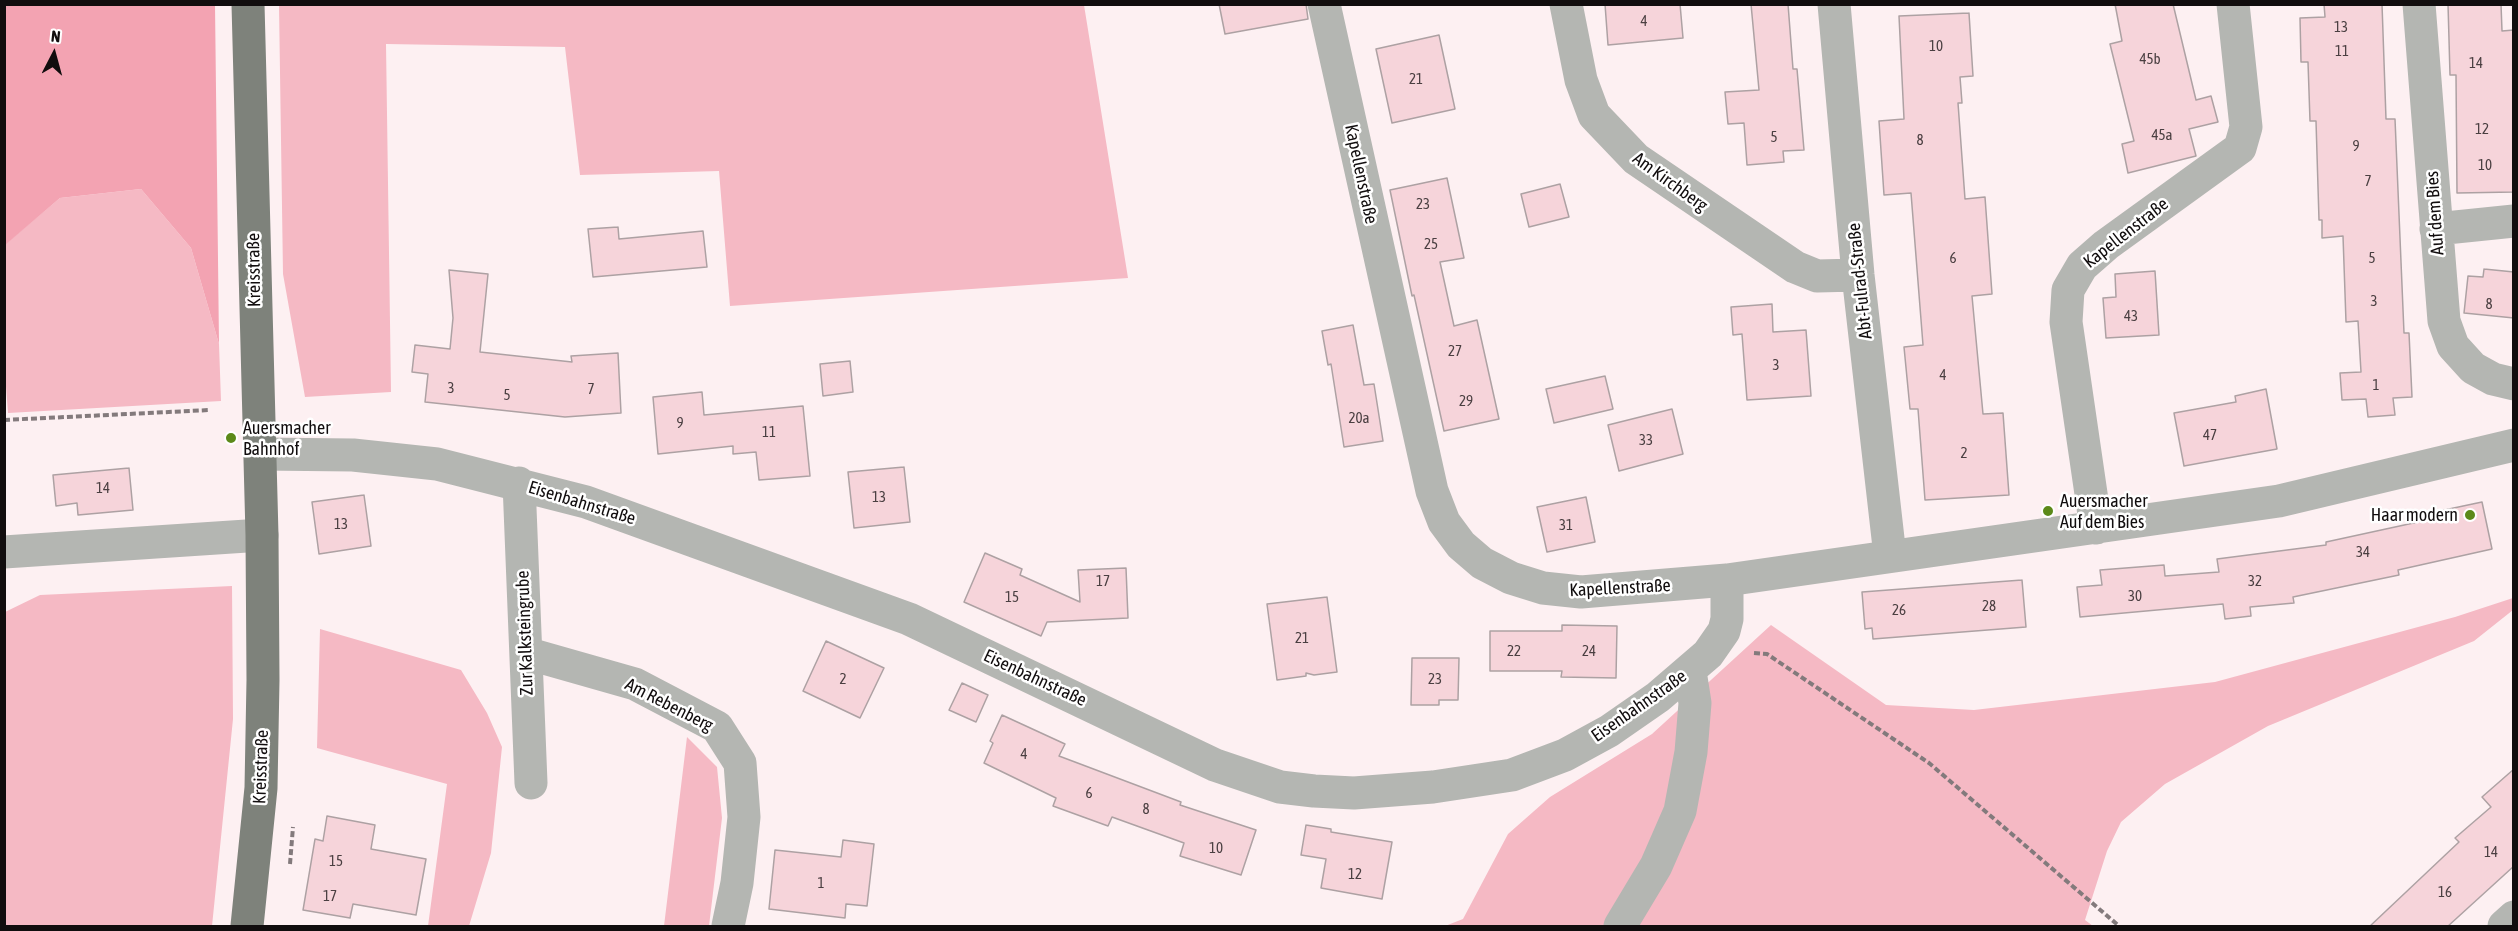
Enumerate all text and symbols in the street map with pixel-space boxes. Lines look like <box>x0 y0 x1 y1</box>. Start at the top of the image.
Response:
house number: 4 <box>1640 12 1648 30</box>
house number: 13 <box>2334 18 2348 36</box>
north arrow <box>24 24 84 84</box>
text: N <box>50 27 62 46</box>
house number: 10 <box>1929 37 1943 55</box>
house number: 11 <box>2335 42 2349 60</box>
house number: 45b <box>2139 50 2161 68</box>
house number: 14 <box>2469 54 2483 72</box>
house number: 21 <box>1409 70 1423 88</box>
house number: 12 <box>2475 120 2489 138</box>
street label: Kapellenstraße <box>1340 122 1382 226</box>
house number: 45a <box>2151 126 2173 144</box>
house number: 5 <box>1770 128 1778 146</box>
house number: 8 <box>1916 131 1924 149</box>
house number: 9 <box>2352 137 2360 155</box>
street label: Am Kirchberg <box>1628 148 1712 216</box>
house number: 10 <box>2478 156 2492 174</box>
street label: Auf dem Bies <box>2421 170 2449 256</box>
house number: 7 <box>2364 172 2372 190</box>
street label: Kapellenstraße <box>2079 193 2173 273</box>
house number: 23 <box>1416 195 1430 213</box>
street label: Abt-Fulrad-Straße <box>1843 222 1877 340</box>
street label: Kreisstraße <box>243 233 265 307</box>
house number: 25 <box>1424 235 1438 253</box>
house number: 6 <box>1949 249 1957 267</box>
house number: 5 <box>2368 249 2376 267</box>
house number: 3 <box>2370 292 2378 310</box>
house number: 8 <box>2485 295 2493 313</box>
house number: 43 <box>2124 307 2138 325</box>
house number: 27 <box>1448 342 1462 360</box>
house number: 3 <box>1772 356 1780 374</box>
house number: 4 <box>1939 366 1947 384</box>
house number: 1 <box>2372 376 2380 394</box>
house number: 3 <box>447 379 455 397</box>
house number: 7 <box>587 380 595 398</box>
house number: 5 <box>503 386 511 404</box>
house number: 29 <box>1459 392 1473 410</box>
house number: 20a <box>1348 409 1370 427</box>
house number: 9 <box>676 414 684 432</box>
place label: Auersmacher Bahnhof <box>243 417 331 460</box>
house number: 11 <box>762 423 776 441</box>
house number: 47 <box>2203 426 2217 444</box>
marker: Auersmacher Bahnhof <box>224 431 238 445</box>
house number: 33 <box>1639 431 1653 449</box>
house number: 2 <box>1960 444 1968 462</box>
street label: Eisenbahnstraße <box>526 476 638 530</box>
house number: 14 <box>96 479 110 497</box>
house number: 13 <box>872 488 886 506</box>
place label: Auersmacher Auf dem Bies <box>2060 490 2148 532</box>
marker: Auersmacher Auf dem Bies <box>2041 504 2055 518</box>
place label: Haar modern <box>2371 504 2458 526</box>
marker: Haar modern <box>2463 508 2477 522</box>
house number: 13 <box>334 515 348 533</box>
house number: 31 <box>1559 516 1573 534</box>
house number: 34 <box>2356 543 2370 561</box>
street label: Zur Kalksteingrube <box>512 570 538 696</box>
house number: 17 <box>1096 572 1110 590</box>
house number: 32 <box>2248 572 2262 590</box>
street label: Kapellenstraße <box>1569 575 1671 601</box>
house number: 30 <box>2128 587 2142 605</box>
house number: 15 <box>1005 588 1019 606</box>
house number: 28 <box>1982 597 1996 615</box>
house number: 26 <box>1892 601 1906 619</box>
house number: 21 <box>1295 629 1309 647</box>
house number: 22 <box>1507 642 1521 660</box>
house number: 24 <box>1582 642 1596 660</box>
street label: Eisenbahnstraße <box>980 645 1090 711</box>
street label: Eisenbahnstraße <box>1587 665 1691 747</box>
house number: 2 <box>839 670 847 688</box>
house number: 23 <box>1428 670 1442 688</box>
street label: Am Rebenberg <box>621 674 717 736</box>
street label: Kreisstraße <box>249 730 273 804</box>
house number: 4 <box>1020 745 1028 763</box>
house number: 6 <box>1085 784 1093 802</box>
house number: 8 <box>1142 800 1150 818</box>
house number: 10 <box>1209 839 1223 857</box>
house number: 14 <box>2484 843 2498 861</box>
house number: 15 <box>329 852 343 870</box>
house number: 12 <box>1348 865 1362 883</box>
house number: 1 <box>817 874 825 892</box>
house number: 16 <box>2438 883 2452 901</box>
house number: 17 <box>323 887 337 905</box>

